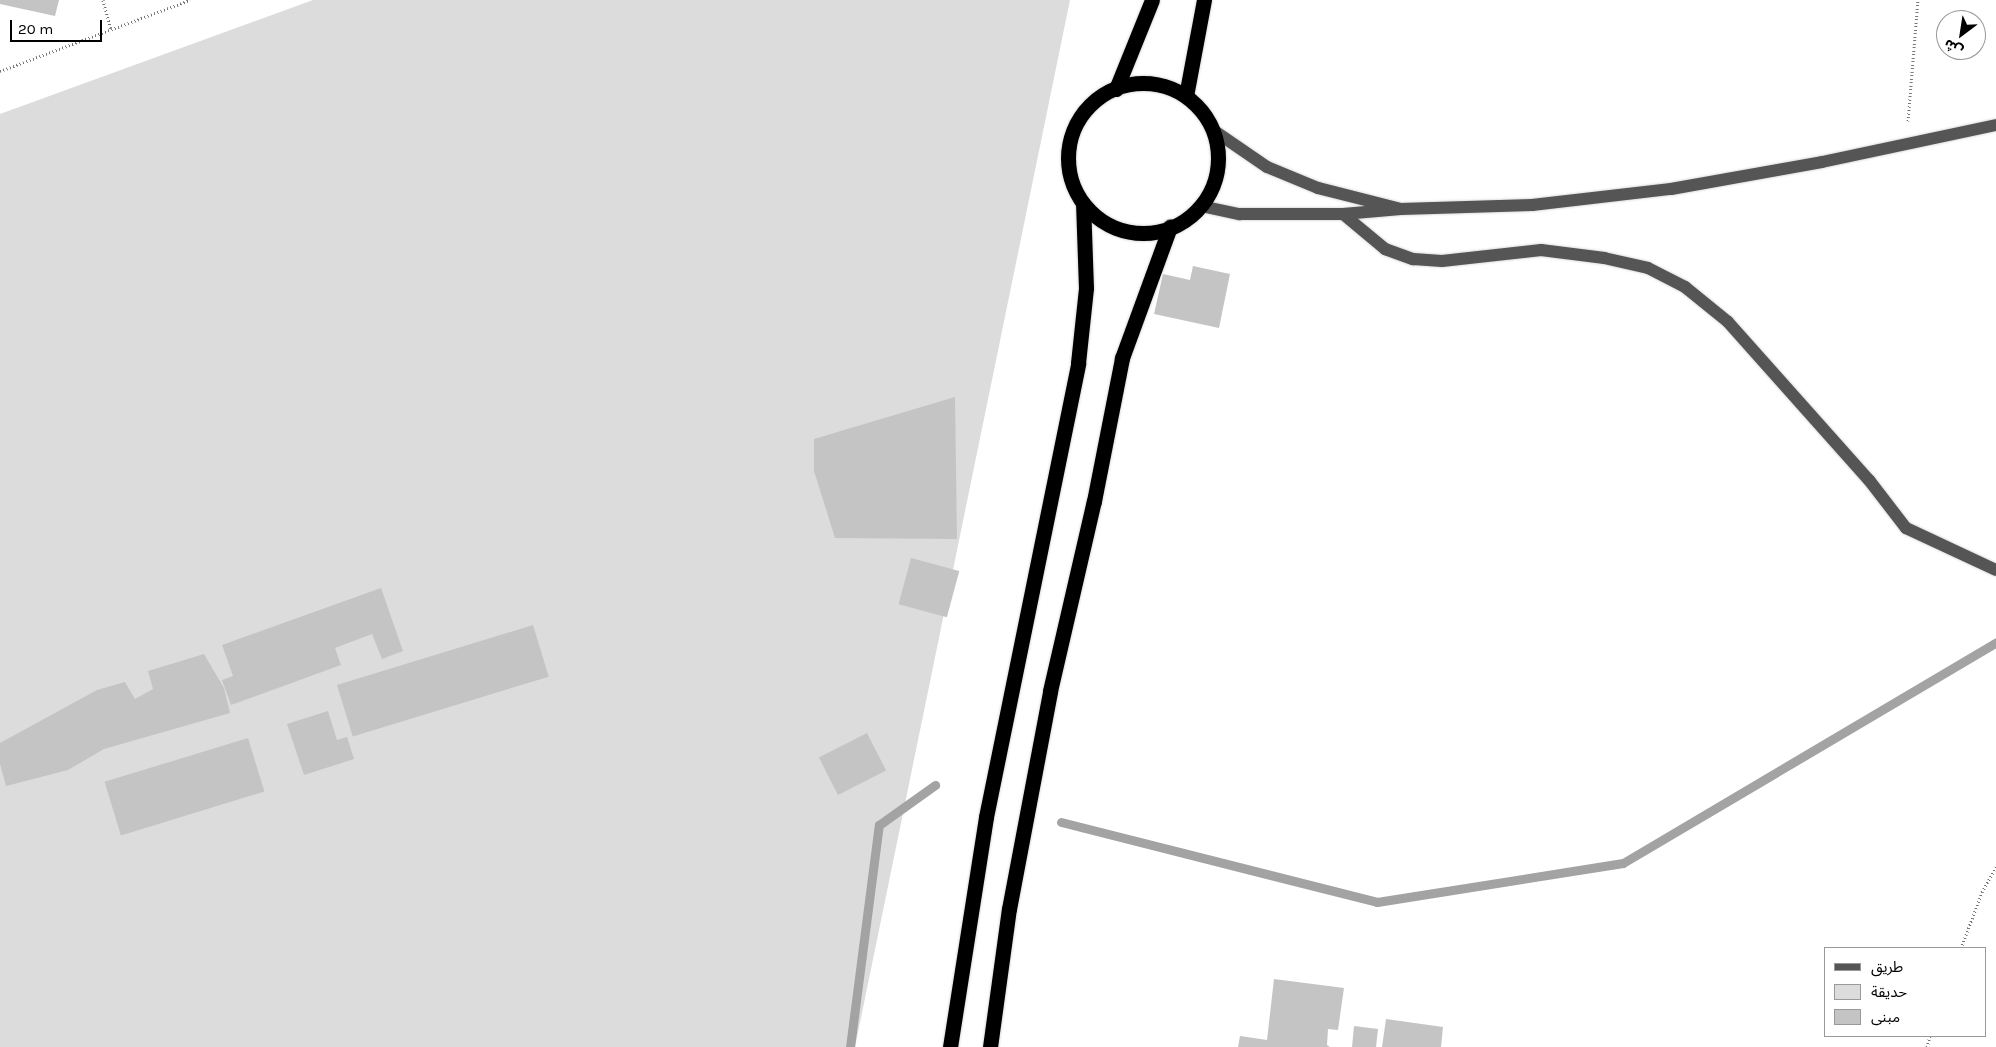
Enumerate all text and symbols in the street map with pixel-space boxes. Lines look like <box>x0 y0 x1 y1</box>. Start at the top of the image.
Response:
scale bar <box>12 10 105 42</box>
north arrow <box>1936 10 1986 60</box>
text: 20 m <box>18 20 53 38</box>
text: ش <box>1941 35 1966 60</box>
legend <box>1824 947 1986 1037</box>
text: طريق <box>1871 958 1903 976</box>
text: حديقة <box>1871 983 1907 1001</box>
text: مبنى <box>1871 1008 1900 1026</box>

